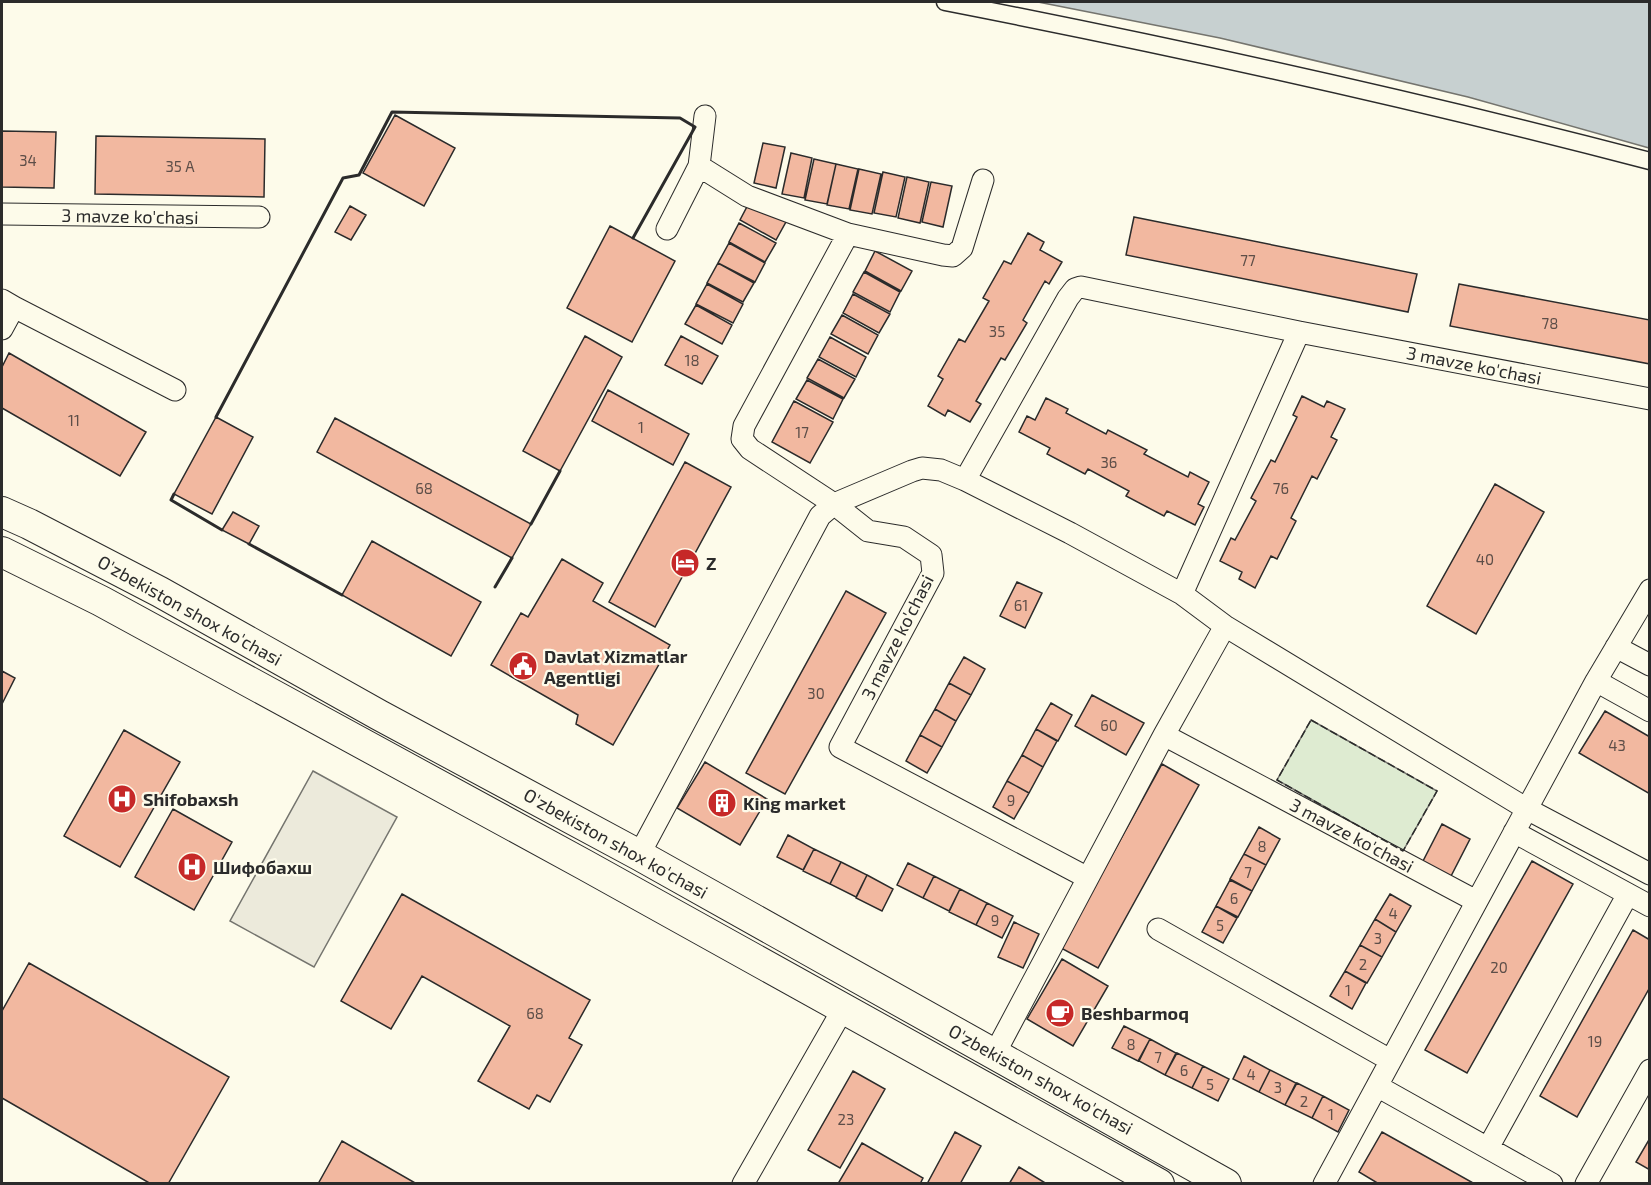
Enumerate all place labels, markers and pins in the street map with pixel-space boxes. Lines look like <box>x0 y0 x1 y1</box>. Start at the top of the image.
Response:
hotel icon: Z <box>669 547 701 579</box>
place label: Z <box>706 552 717 574</box>
place label: Davlat Xizmatlar Agentligi <box>544 645 688 688</box>
public building icon: Davlat Xizmatlar Agentligi <box>507 650 539 682</box>
hospital icon: Shifobaxsh <box>106 783 138 815</box>
building icon: King market <box>706 787 738 819</box>
place label: Shifobaxsh <box>143 788 239 810</box>
place label: King market <box>743 792 846 814</box>
hospital icon: Шифобахш <box>176 851 208 883</box>
place label: Шифобахш <box>213 856 312 878</box>
cafe icon: Beshbarmoq <box>1044 997 1076 1029</box>
place label: Beshbarmoq <box>1081 1002 1189 1024</box>

